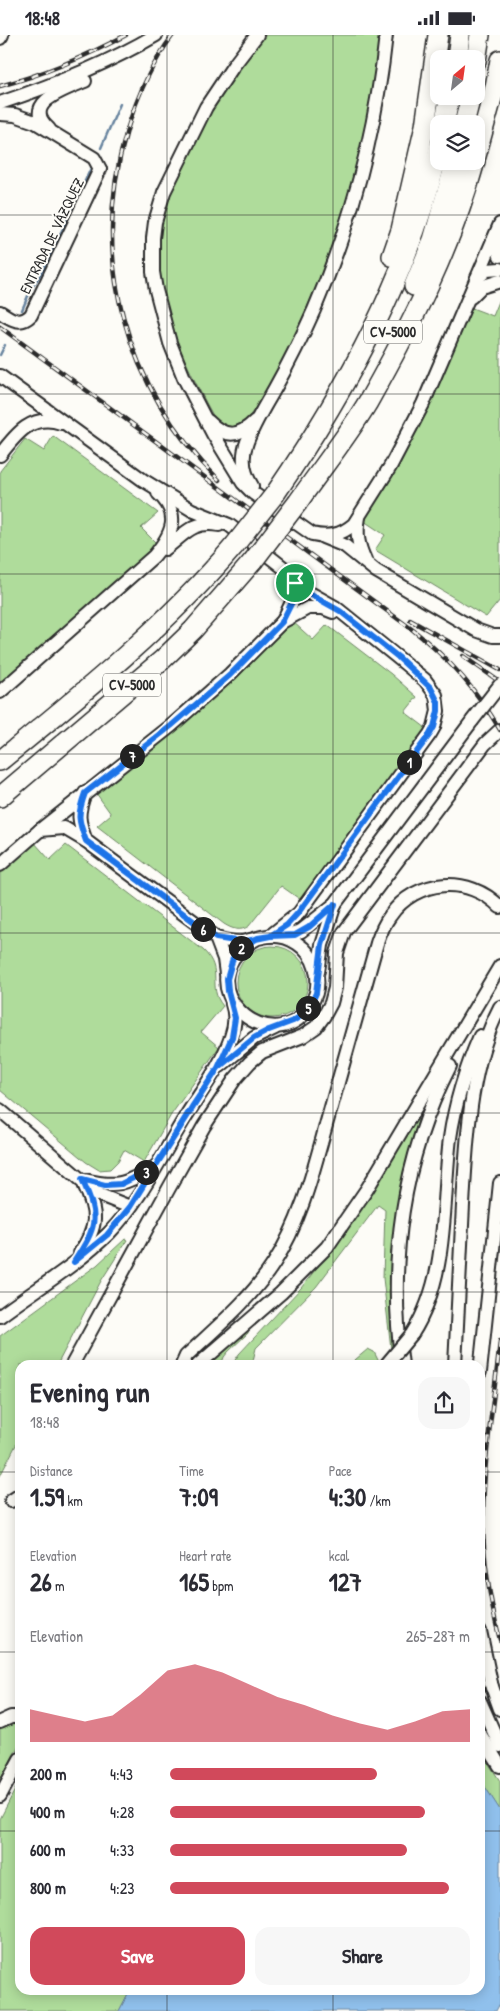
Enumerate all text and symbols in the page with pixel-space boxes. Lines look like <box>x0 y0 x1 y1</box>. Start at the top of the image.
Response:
text: 18:48 <box>25 5 60 31</box>
north arrow <box>430 50 485 105</box>
map controls <box>430 50 485 170</box>
button: layers <box>430 115 485 170</box>
street label: ENTRADA DE VÁZQUEZ <box>14 174 89 297</box>
road number: CV-5000 <box>364 321 422 343</box>
pin <box>274 562 316 604</box>
icon: arrive <box>281 569 309 597</box>
road number: CV-5000 <box>103 673 161 697</box>
pin: 7 <box>120 743 144 769</box>
text: 7 <box>129 747 136 766</box>
pin: 1 <box>396 749 422 775</box>
text: 1 <box>407 753 412 772</box>
pin: 6 <box>190 917 216 941</box>
text: 6 <box>201 920 206 939</box>
pin: 2 <box>228 935 254 961</box>
text: 2 <box>238 939 245 958</box>
pin: 5 <box>296 995 320 1021</box>
text: 5 <box>306 999 311 1018</box>
pin: 3 <box>134 1159 158 1185</box>
text: 3 <box>143 1163 150 1182</box>
text: Evening run <box>30 1373 150 1411</box>
button: share <box>418 1377 470 1429</box>
text: 18:48 <box>30 1411 59 1433</box>
text: Distance <box>30 1461 73 1480</box>
text: Time <box>179 1461 204 1480</box>
text: Pace <box>329 1461 352 1480</box>
text: 1.59 <box>30 1480 64 1514</box>
text: 7:09 <box>179 1480 218 1514</box>
text: 4:30 <box>329 1480 366 1514</box>
text: km <box>64 1491 83 1510</box>
text: /km <box>366 1491 391 1510</box>
text: Elevation <box>30 1546 77 1565</box>
text: Heart rate <box>179 1546 232 1565</box>
text: kcal <box>329 1546 349 1565</box>
text: 26 <box>30 1565 52 1599</box>
text: 165 <box>179 1565 209 1599</box>
text: 127 <box>329 1565 362 1599</box>
text: m <box>52 1576 64 1595</box>
text: bpm <box>209 1576 233 1595</box>
text: Elevation <box>30 1625 83 1647</box>
text: 265–287 m <box>406 1625 470 1647</box>
text: 200 m <box>30 1763 66 1785</box>
text: 4:43 <box>110 1763 133 1785</box>
text: 400 m <box>30 1801 65 1823</box>
text: 4:28 <box>110 1801 134 1823</box>
text: 600 m <box>30 1839 65 1861</box>
text: 4:33 <box>110 1839 134 1861</box>
text: 800 m <box>30 1877 66 1899</box>
text: 4:23 <box>110 1877 134 1899</box>
button: Save <box>30 1927 245 1985</box>
button: Share <box>255 1927 470 1985</box>

